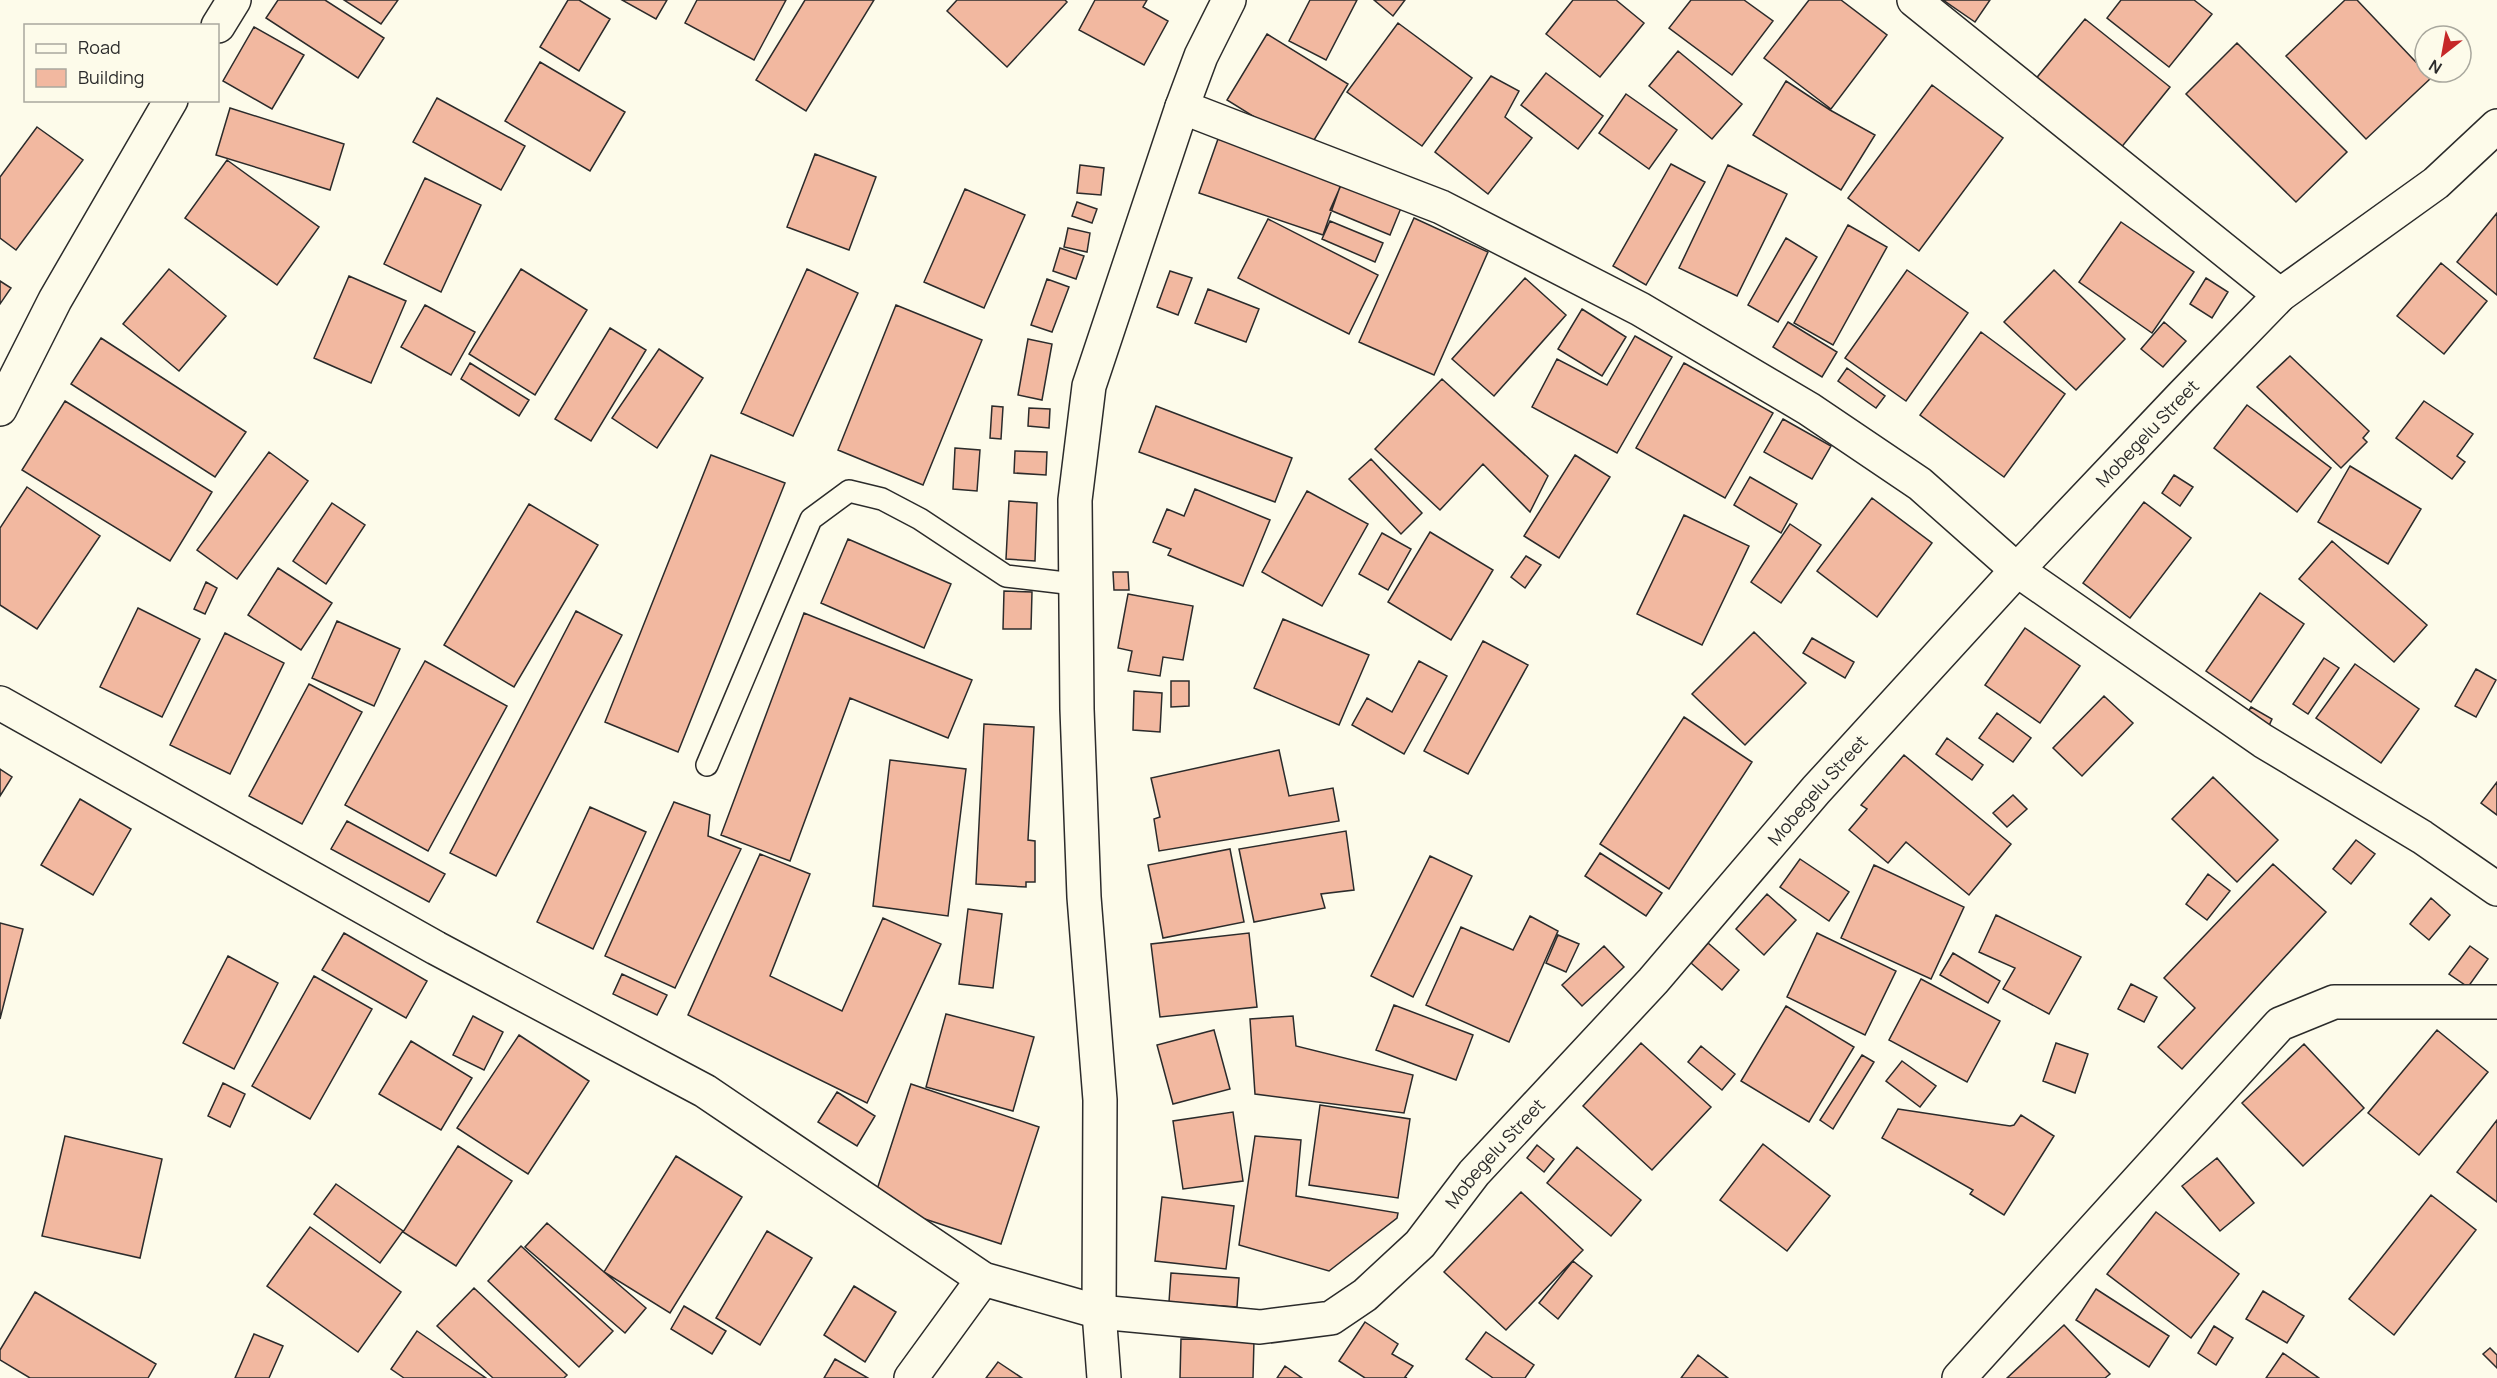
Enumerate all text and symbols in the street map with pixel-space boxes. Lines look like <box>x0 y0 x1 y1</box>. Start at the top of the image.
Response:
legend <box>24 24 219 102</box>
north arrow <box>2413 24 2473 84</box>
text: Road <box>78 35 121 59</box>
text: N <box>2425 54 2446 79</box>
text: Building <box>78 65 144 89</box>
street label: Mobegelu Street <box>2090 374 2204 492</box>
street label: Mobegelu Street <box>1762 730 1873 850</box>
street label: Mobegelu Street <box>1439 1093 1550 1213</box>

